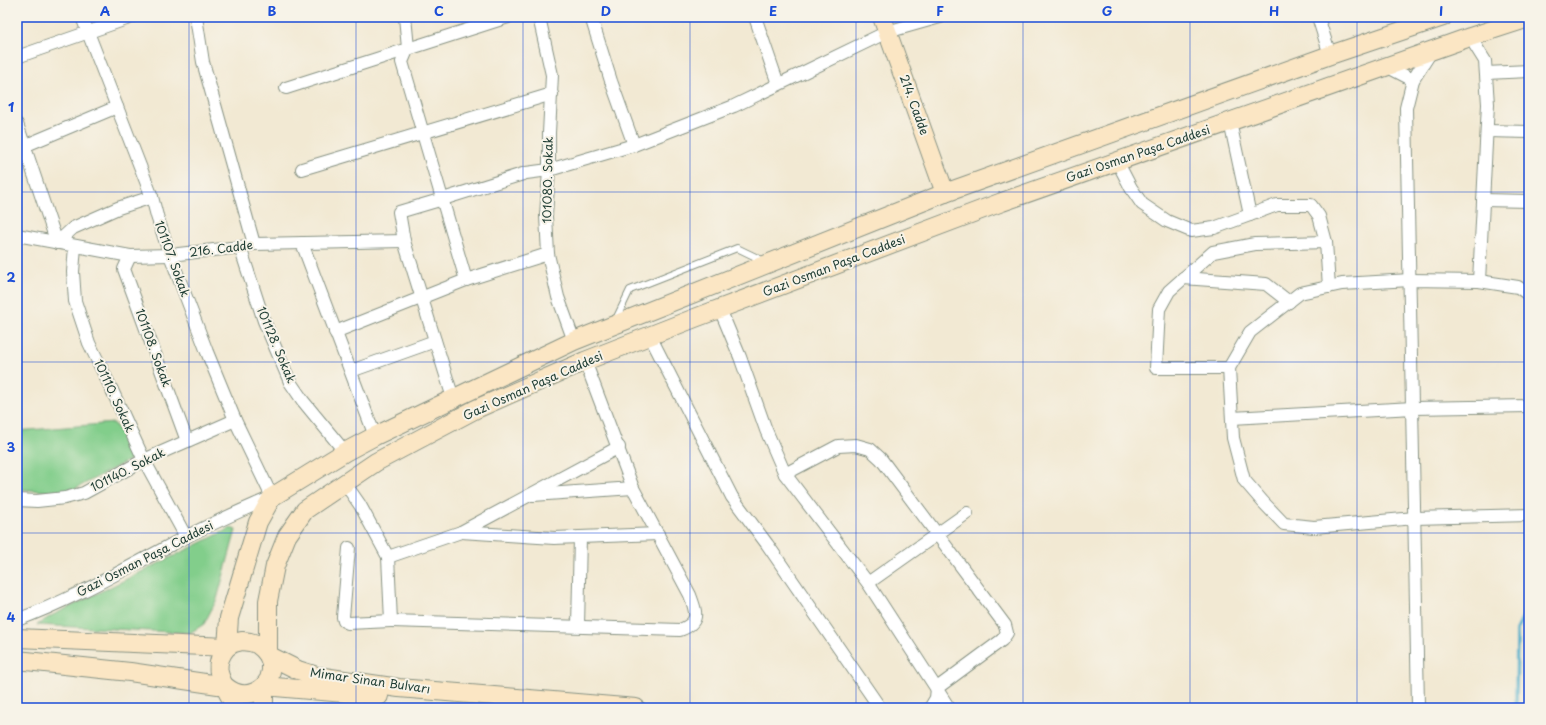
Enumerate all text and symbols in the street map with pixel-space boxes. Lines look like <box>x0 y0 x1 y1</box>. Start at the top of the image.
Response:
text: A <box>100 1 110 20</box>
text: B <box>268 1 277 20</box>
text: C <box>434 1 444 20</box>
text: D <box>601 1 611 20</box>
text: E <box>769 1 777 20</box>
text: F <box>936 1 944 20</box>
text: G <box>1102 1 1112 20</box>
text: H <box>1269 1 1279 20</box>
text: I <box>1439 1 1443 20</box>
street label: 214. Cadde <box>896 72 934 137</box>
text: 1 <box>8 97 14 116</box>
street label: Gazi Osman Paşa Caddesi <box>1063 120 1212 186</box>
street label: 101080. Sokak <box>537 136 557 224</box>
street label: 101107. Sokak <box>151 218 195 299</box>
street label: Gazi Osman Paşa Caddesi <box>760 230 907 301</box>
street label: 216. Cadde <box>188 235 254 261</box>
text: 2 <box>6 267 16 286</box>
street label: 101128. Sokak <box>253 304 301 386</box>
street label: 101108. Sokak <box>131 306 177 390</box>
street label: Gazi Osman Paşa Caddesi <box>460 346 605 424</box>
street label: 101110. Sokak <box>90 356 140 435</box>
text: 3 <box>7 437 16 456</box>
street label: 101140. Sokak <box>87 443 168 496</box>
street label: Gazi Osman Paşa Caddesi <box>73 516 216 600</box>
text: 4 <box>7 607 16 626</box>
street label: Mimar Sinan Bulvarı <box>309 663 431 697</box>

